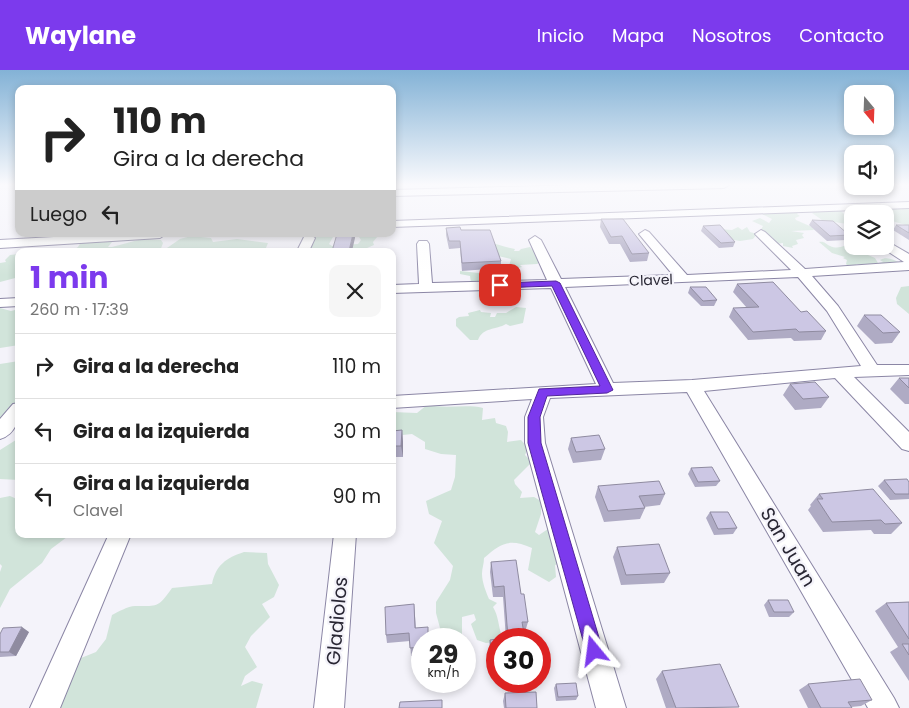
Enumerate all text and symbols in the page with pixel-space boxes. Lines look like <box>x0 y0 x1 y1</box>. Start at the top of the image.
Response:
text: Waylane <box>25 19 136 52</box>
text: Inicio <box>537 23 584 48</box>
text: Mapa <box>612 23 664 48</box>
text: Nosotros <box>692 23 771 48</box>
text: Contacto <box>799 23 884 48</box>
north arrow <box>844 85 894 135</box>
map controls <box>844 85 894 255</box>
text: 110 m <box>113 96 207 145</box>
icon: right <box>30 105 95 170</box>
text: Gira a la derecha <box>113 143 304 174</box>
button: sound <box>844 145 894 195</box>
icon: left <box>97 200 125 228</box>
text: Luego <box>30 201 87 228</box>
button: layers <box>844 205 894 255</box>
text: 1 min <box>30 256 108 299</box>
pin <box>479 264 521 306</box>
button: close <box>329 265 381 317</box>
street label: Clavel <box>629 269 673 291</box>
icon: arrive <box>486 271 514 299</box>
text: 260 m · 17:39 <box>30 298 129 321</box>
icon: right <box>30 352 58 380</box>
text: Gira a la derecha <box>73 353 239 380</box>
text: 110 m <box>332 353 381 380</box>
icon: left <box>30 417 58 445</box>
text: Gira a la izquierda <box>73 418 250 445</box>
text: 30 m <box>333 418 381 445</box>
text: Gira a la izquierda <box>73 470 250 497</box>
icon: left <box>30 482 58 510</box>
text: 90 m <box>332 483 381 510</box>
text: Clavel <box>73 499 123 522</box>
street label: San Juan <box>754 502 822 592</box>
street label: Gladiolos <box>320 576 354 666</box>
position arrow <box>567 624 619 676</box>
speed limit sign: 30 <box>486 628 551 693</box>
text: 29 <box>429 637 458 672</box>
text: km/h <box>428 664 459 681</box>

